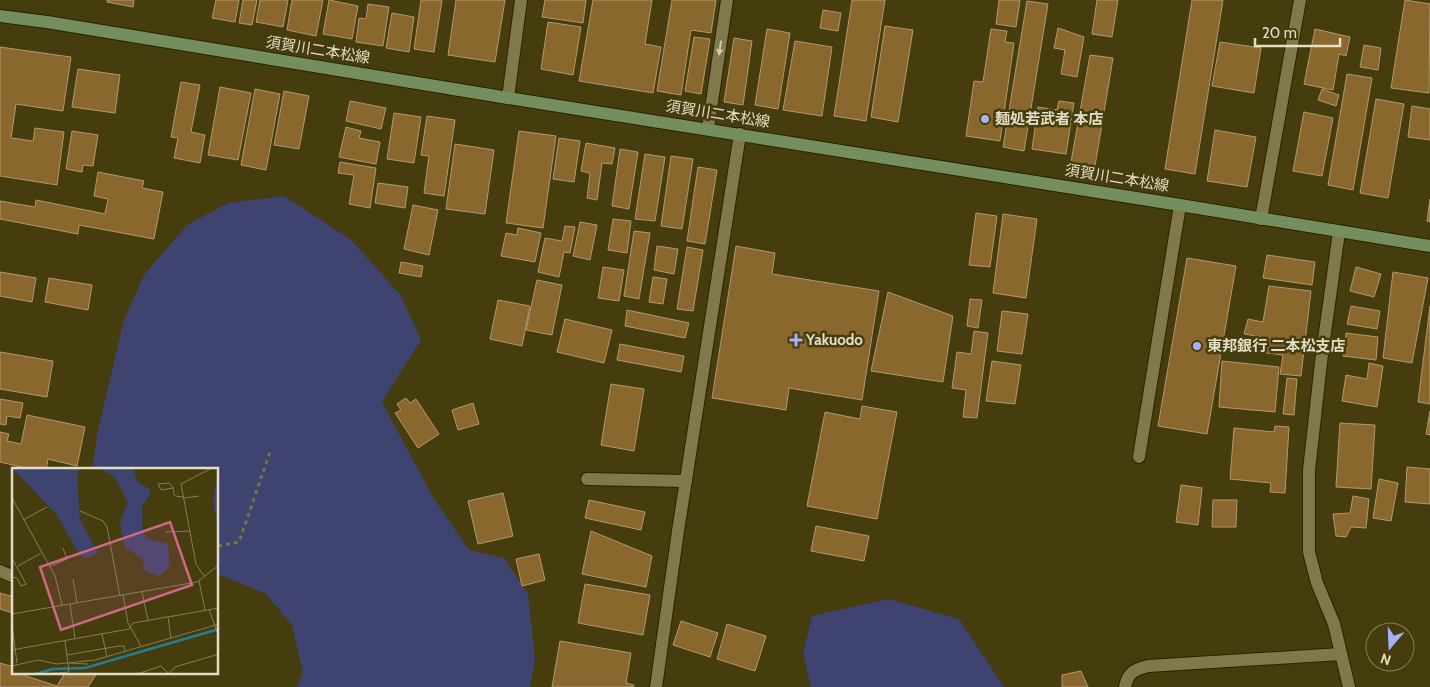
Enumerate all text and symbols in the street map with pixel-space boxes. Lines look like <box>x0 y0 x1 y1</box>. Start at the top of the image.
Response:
scale bar <box>1255 15 1340 47</box>
text: 20 m <box>1262 24 1297 42</box>
street label: 須賀川二本松線 <box>265 33 371 67</box>
one-way arrow <box>716 41 724 57</box>
street label: 須賀川二本松線 <box>665 97 771 131</box>
place label: 麺処若武者 本店 <box>995 110 1103 128</box>
marker: 麺処若武者 本店 <box>979 113 991 125</box>
street label: 須賀川二本松線 <box>1064 161 1170 195</box>
place label: Yakuodo <box>805 331 863 349</box>
marker: Yakuodo <box>790 334 802 346</box>
place label: 東邦銀行 二本松支店 <box>1207 337 1345 355</box>
marker: 東邦銀行 二本松支店 <box>1191 340 1203 352</box>
inset map <box>12 468 219 674</box>
north arrow <box>1365 622 1415 672</box>
text: N <box>1378 649 1393 669</box>

